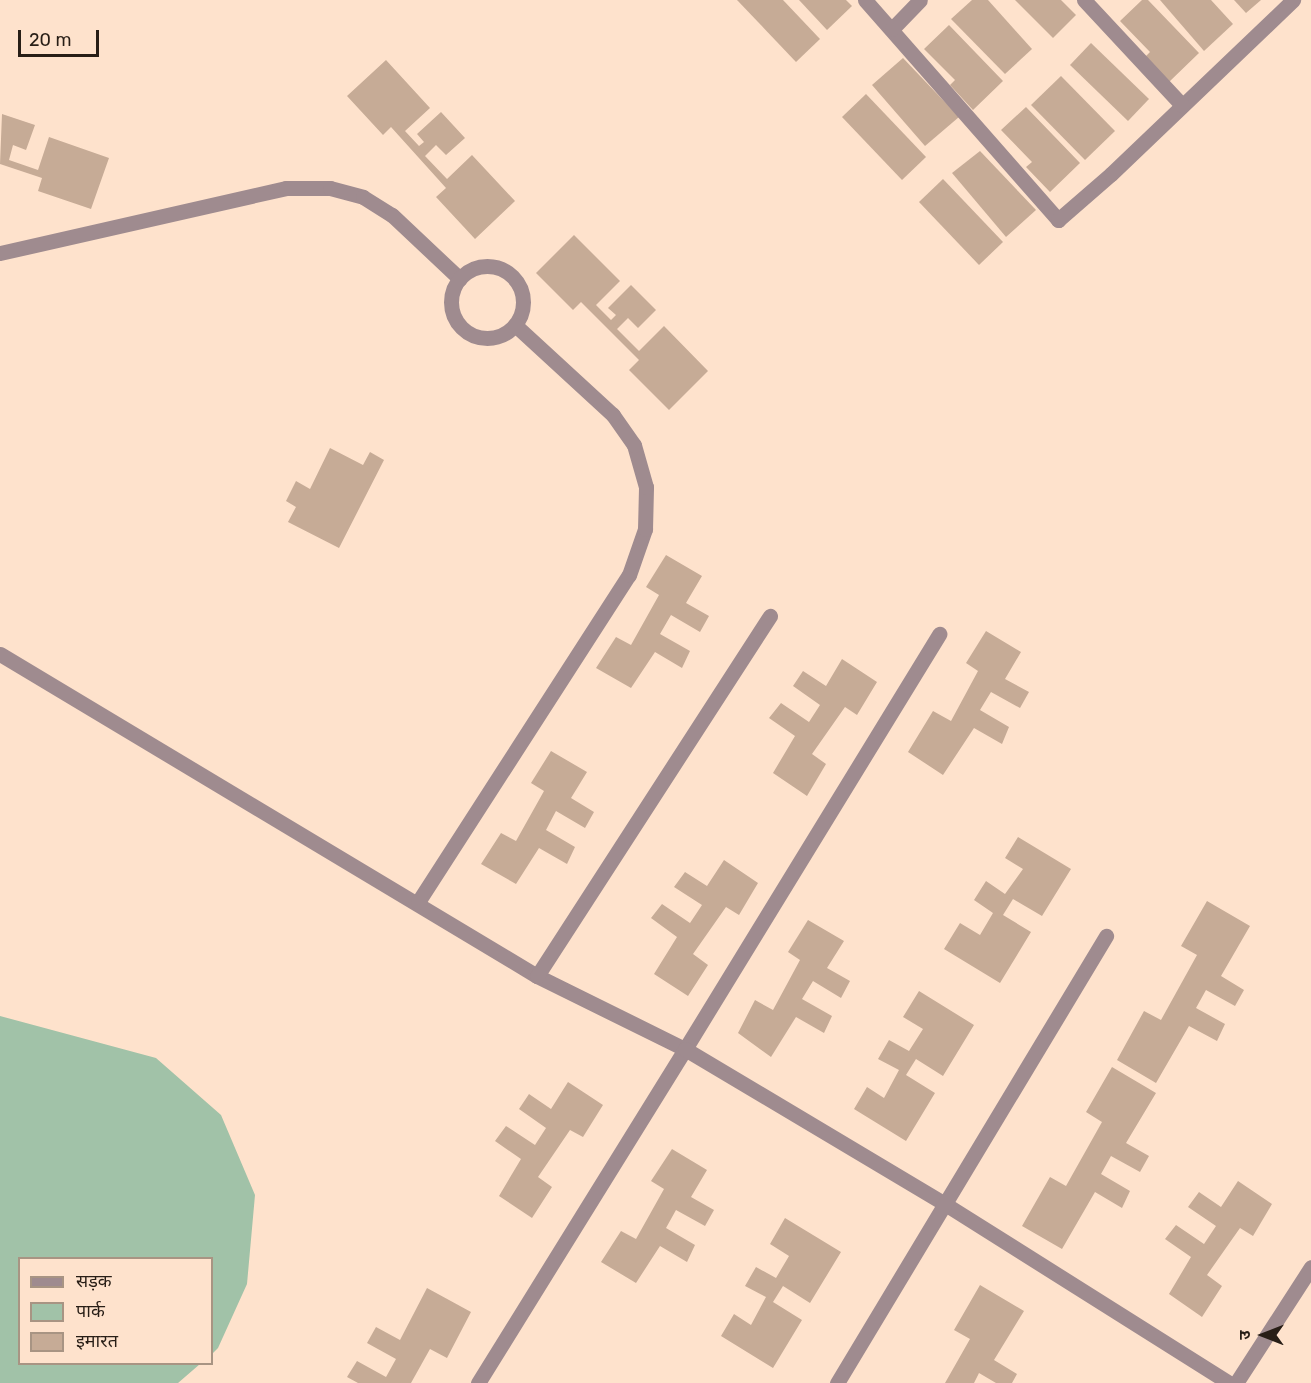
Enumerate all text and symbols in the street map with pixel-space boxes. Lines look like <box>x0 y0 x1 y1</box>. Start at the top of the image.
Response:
scale bar <box>21 18 102 56</box>
text: 20 m <box>29 29 71 51</box>
legend <box>18 1257 213 1365</box>
text: सड़क <box>76 1270 112 1292</box>
text: पार्क <box>76 1300 105 1322</box>
north arrow <box>1233 1305 1293 1365</box>
text: इमारत <box>76 1330 118 1352</box>
text: उ <box>1235 1330 1254 1340</box>

